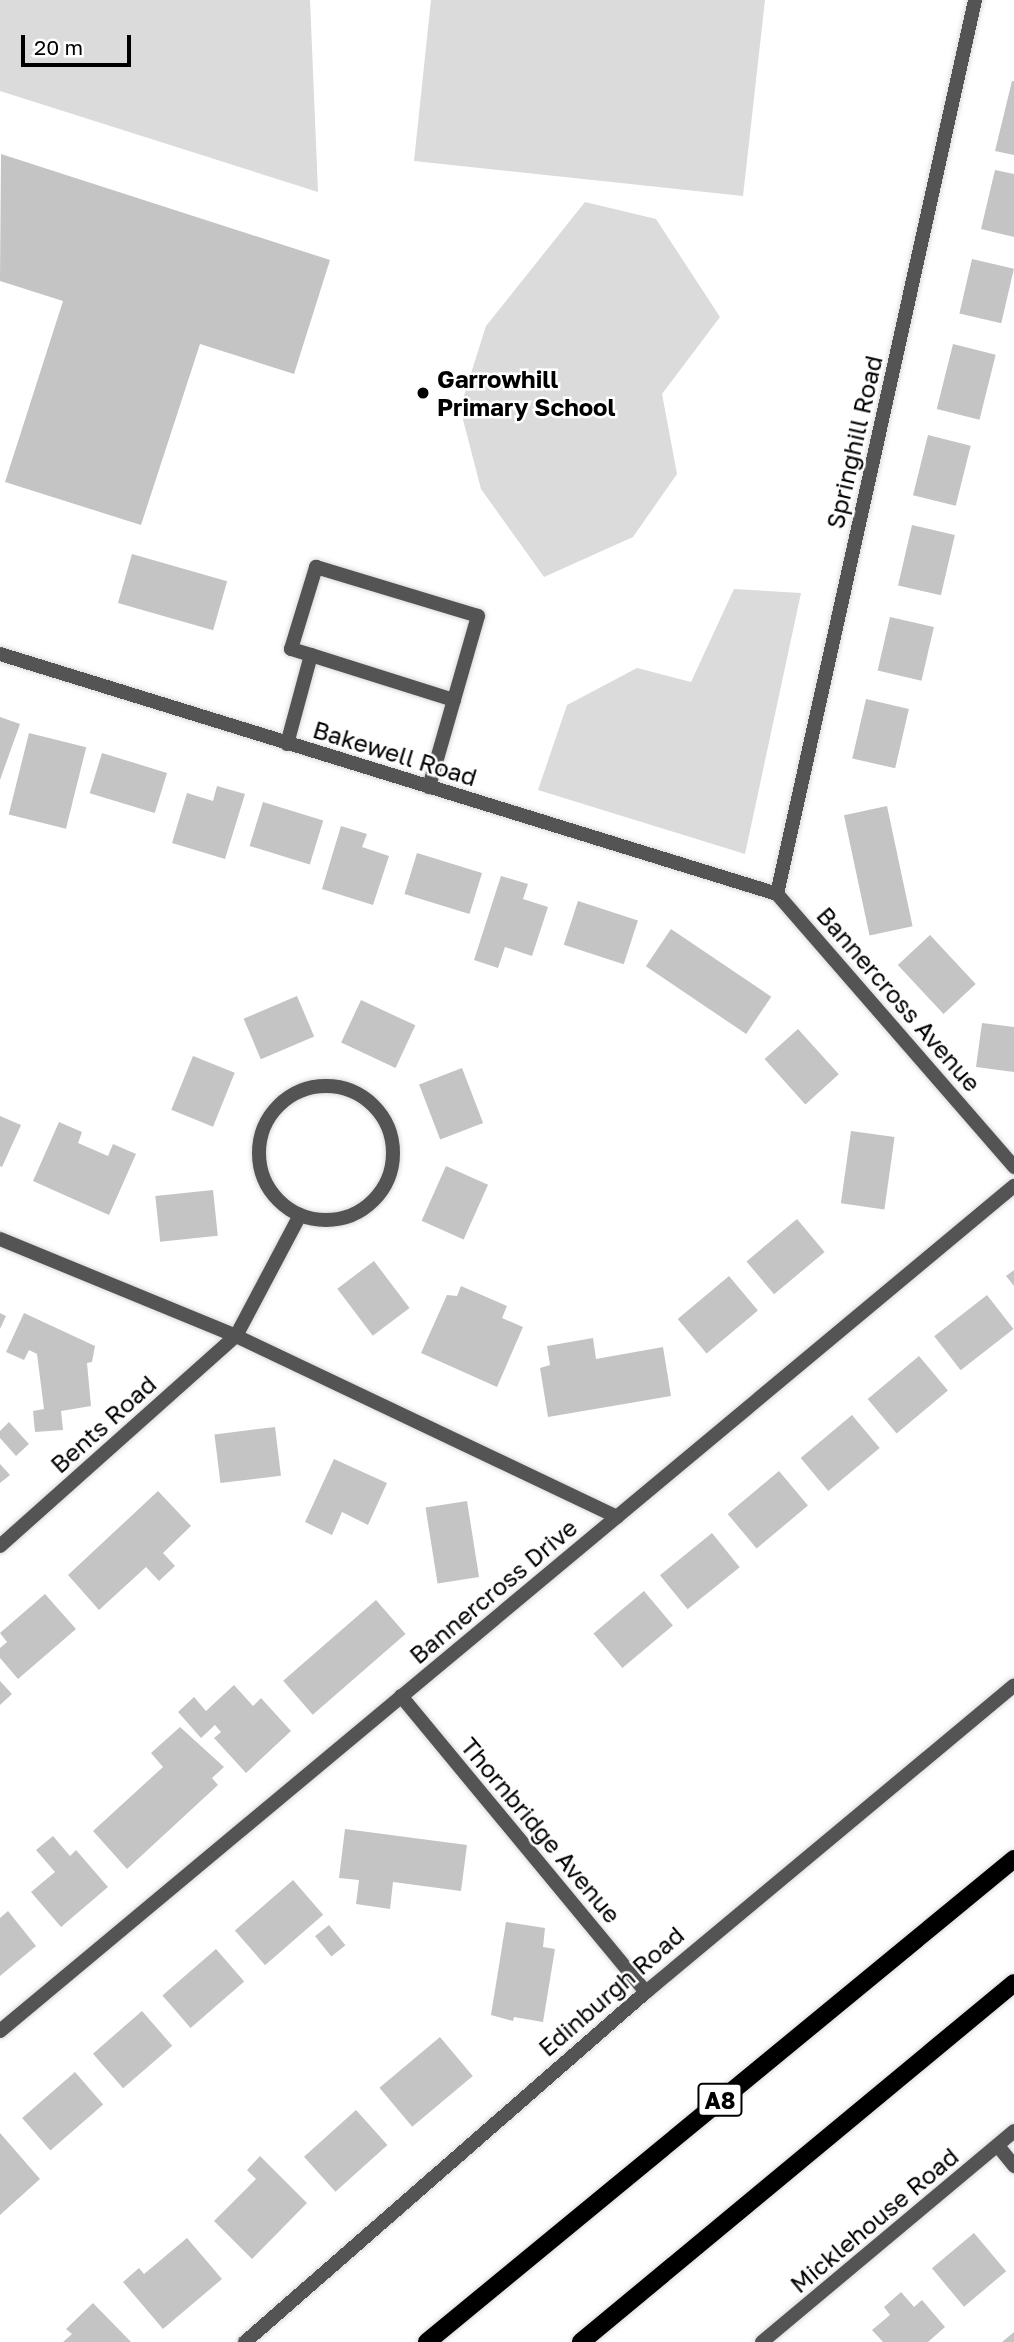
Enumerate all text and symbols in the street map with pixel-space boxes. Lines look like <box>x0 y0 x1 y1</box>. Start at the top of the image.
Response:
scale bar <box>24 21 135 65</box>
text: 20 m <box>34 34 83 60</box>
street label: Springhill Road <box>820 353 888 531</box>
place label: Garrowhill Primary School <box>437 365 616 421</box>
marker: Garrowhill Primary School <box>415 385 431 401</box>
street label: Bakewell Road <box>310 714 480 792</box>
street label: Bannercross Avenue <box>811 901 987 1097</box>
street label: Bents Road <box>44 1369 162 1479</box>
street label: Bannercross Drive <box>403 1513 583 1669</box>
street label: Thornbridge Avenue <box>455 1732 627 1928</box>
street label: Edinburgh Road <box>532 1920 690 2062</box>
road number: A8 <box>697 2080 743 2120</box>
street label: Micklehouse Road <box>784 2141 964 2299</box>

